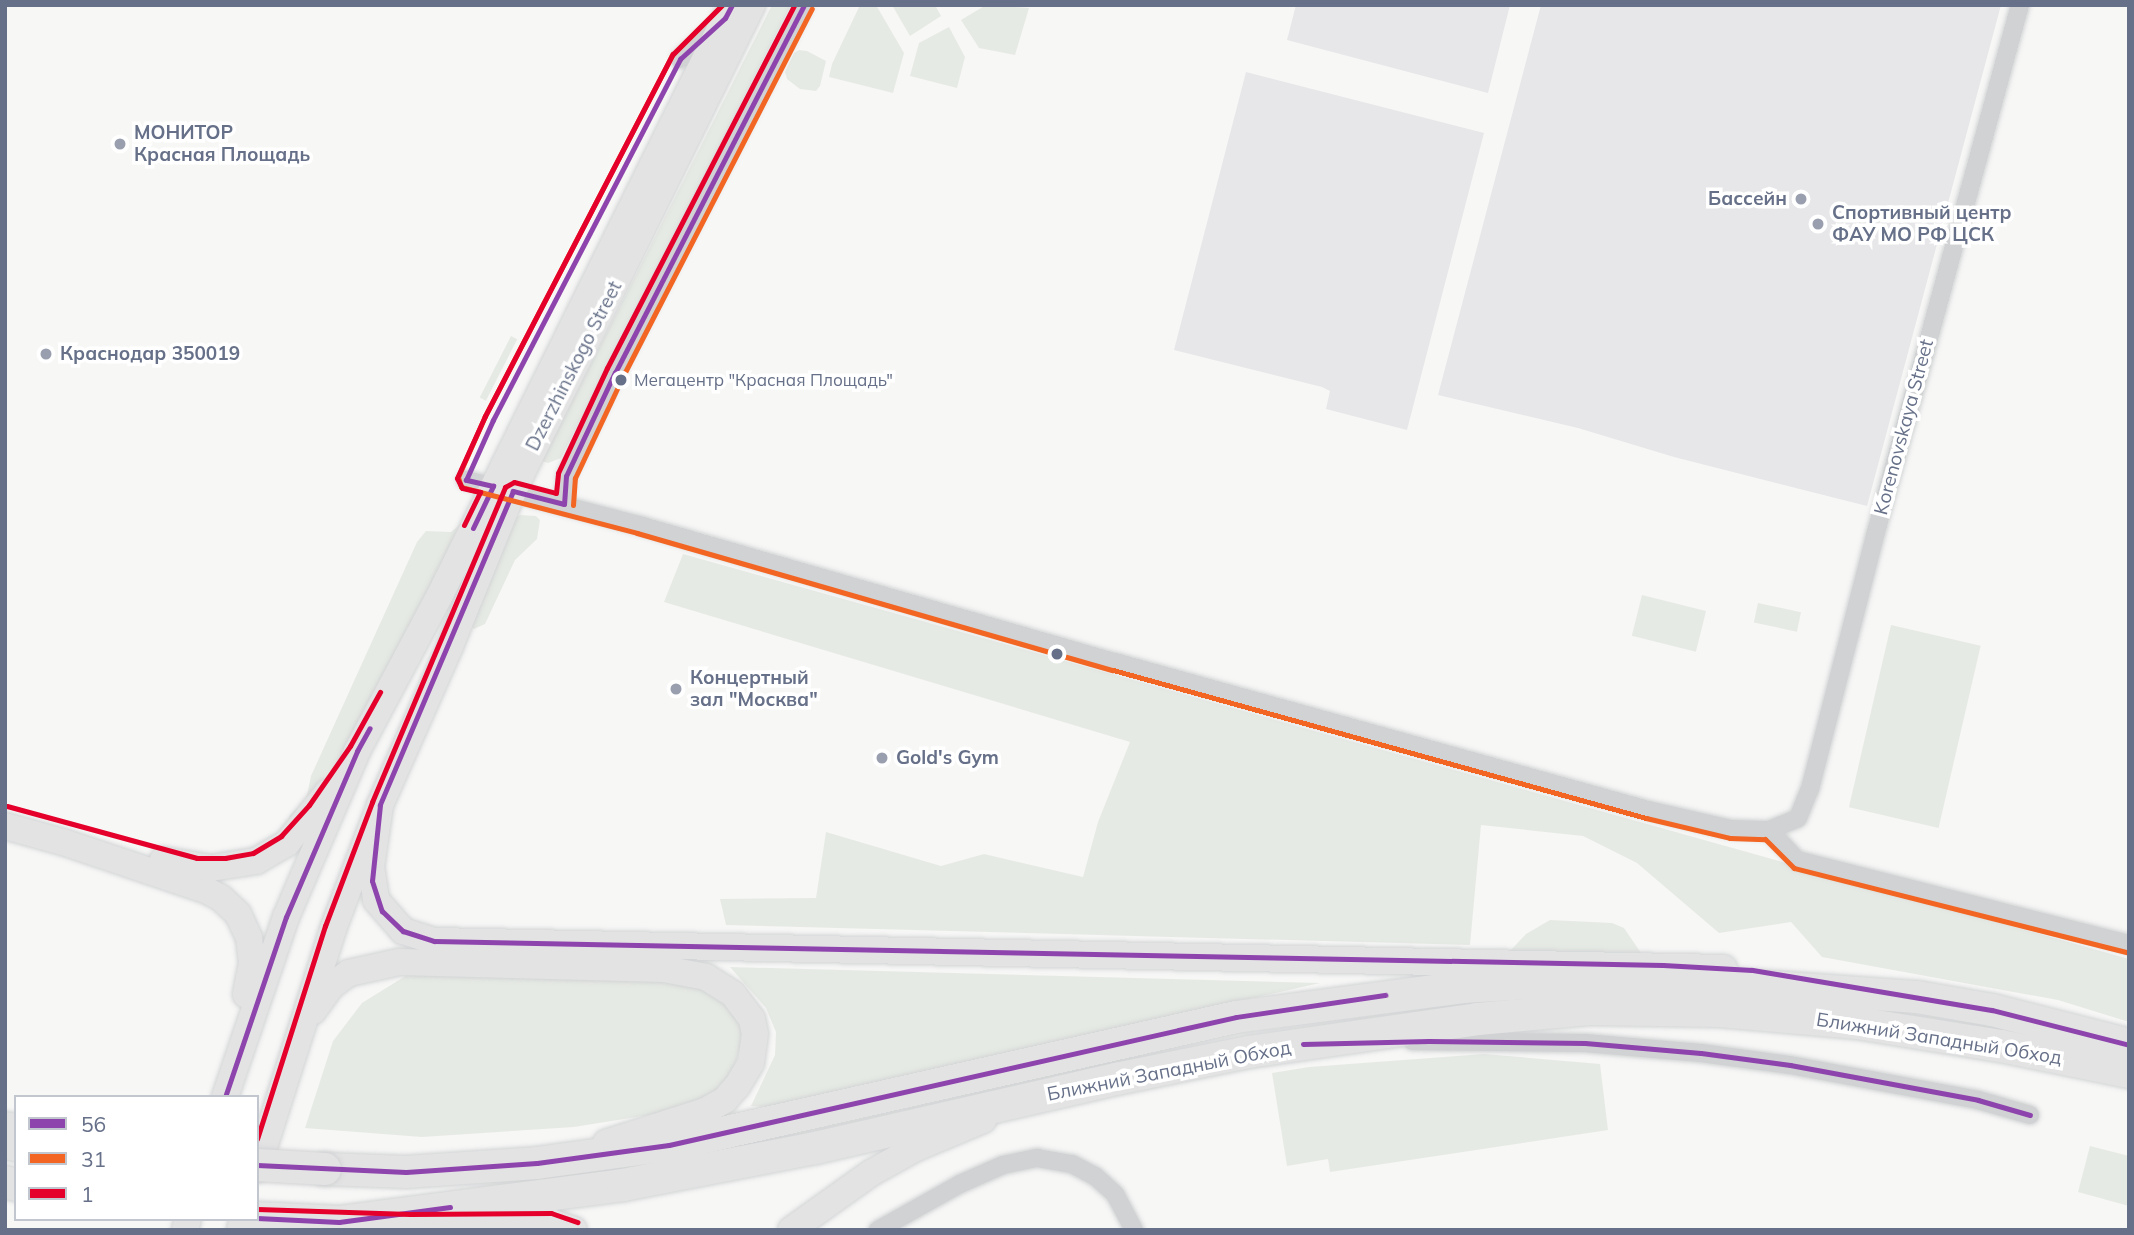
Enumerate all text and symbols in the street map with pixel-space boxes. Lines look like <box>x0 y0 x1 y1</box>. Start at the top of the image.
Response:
place label: МОНИТОР Красная Площадь <box>134 122 310 166</box>
marker: МОНИТОР Красная Площадь <box>112 136 128 152</box>
place label: Бассейн <box>1708 188 1787 210</box>
marker: Бассейн <box>1793 191 1809 207</box>
place label: Спортивный центр ФАУ МО РФ ЦСК <box>1832 202 2011 246</box>
marker: Спортивный центр ФАУ МО РФ ЦСК <box>1810 216 1826 232</box>
street label: Dzerzhinskogo Street <box>521 277 627 455</box>
street label: Korenovskaya Street <box>1870 337 1938 517</box>
place label: Краснодар 350019 <box>60 343 240 365</box>
marker: Краснодар 350019 <box>38 346 54 362</box>
place label: Мегацентр "Красная Площадь" <box>634 370 893 390</box>
marker: Мегацентр "Красная Площадь" <box>614 373 628 387</box>
unlabelled marker <box>1050 647 1064 661</box>
place label: Концертный зал "Москва" <box>690 667 818 711</box>
marker: Концертный зал "Москва" <box>668 681 684 697</box>
place label: Gold's Gym <box>896 747 999 769</box>
marker: Gold's Gym <box>874 750 890 766</box>
street label: Ближний Западный Обход <box>1815 1008 2063 1070</box>
street label: Ближний Западный Обход <box>1045 1036 1293 1106</box>
legend <box>14 1095 259 1221</box>
text: 56 <box>81 1111 106 1137</box>
text: 31 <box>81 1146 106 1172</box>
text: 1 <box>81 1181 94 1207</box>

